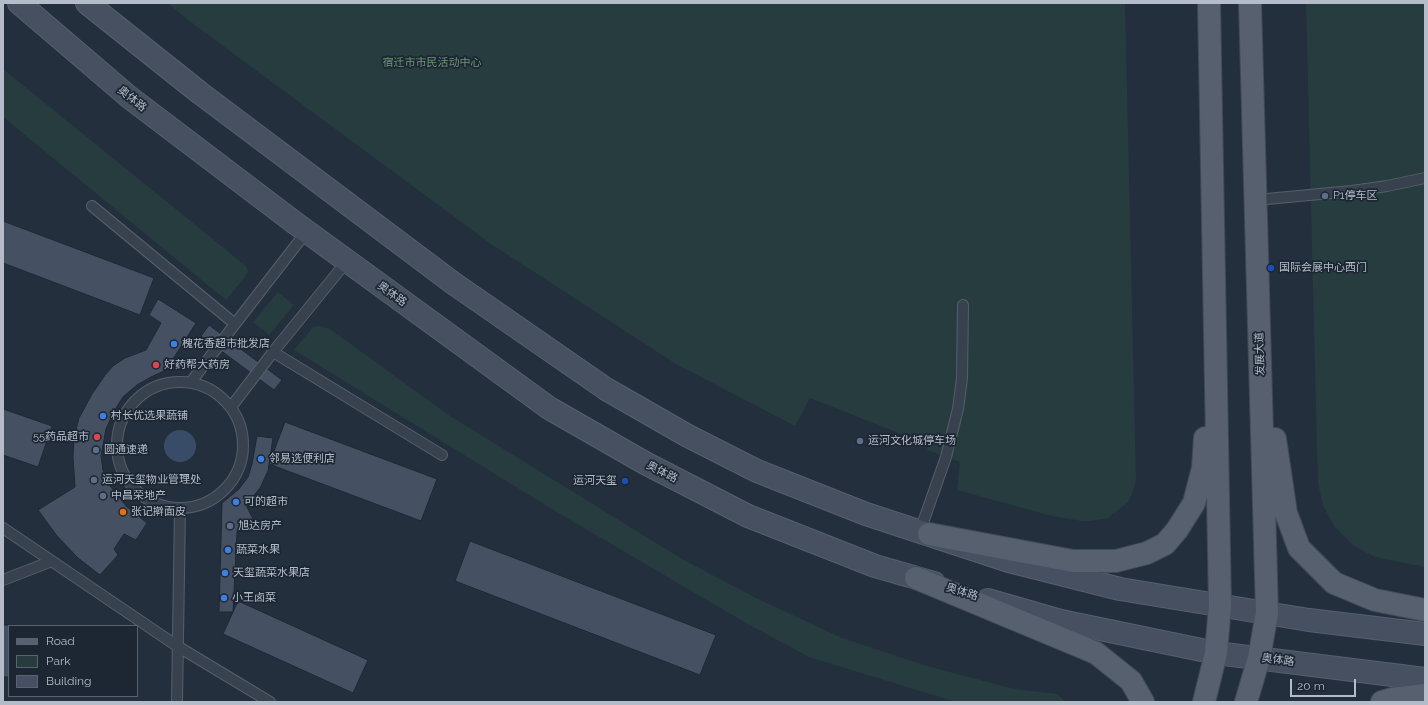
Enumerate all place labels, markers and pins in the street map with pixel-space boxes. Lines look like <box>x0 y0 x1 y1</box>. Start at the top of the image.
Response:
place label: P1停车区 <box>1333 189 1378 203</box>
marker: P1停车区 <box>1320 191 1330 201</box>
place label: 国际会展中心西门 <box>1279 261 1367 275</box>
marker: 国际会展中心西门 <box>1266 263 1276 273</box>
place label: 槐花香超市批发店 <box>182 337 270 351</box>
marker: 槐花香超市批发店 <box>169 339 179 349</box>
place label: 好药帮大药房 <box>164 358 230 372</box>
marker: 好药帮大药房 <box>151 360 161 370</box>
place label: 村长优选果蔬铺 <box>111 409 188 423</box>
marker: 村长优选果蔬铺 <box>98 411 108 421</box>
place label: 55药品超市 <box>33 430 89 444</box>
marker: 55药品超市 <box>92 432 102 442</box>
place label: 运河文化城停车场 <box>868 434 956 448</box>
marker: 运河文化城停车场 <box>855 436 865 446</box>
place label: 圆通速递 <box>104 443 148 457</box>
marker: 圆通速递 <box>91 445 101 455</box>
place label: 邻易选便利店 <box>269 452 335 466</box>
marker: 邻易选便利店 <box>256 454 266 464</box>
place label: 运河天玺物业管理处 <box>102 473 201 487</box>
place label: 运河天玺 <box>573 474 617 488</box>
marker: 运河天玺物业管理处 <box>89 475 99 485</box>
marker: 运河天玺 <box>620 476 630 486</box>
place label: 中昌荣地产 <box>111 489 166 503</box>
marker: 中昌荣地产 <box>98 491 108 501</box>
place label: 可的超市 <box>244 495 288 509</box>
marker: 可的超市 <box>231 497 241 507</box>
place label: 张记擀面皮 <box>131 505 186 519</box>
marker: 张记擀面皮 <box>118 507 128 517</box>
place label: 旭达房产 <box>238 519 282 533</box>
marker: 旭达房产 <box>225 521 235 531</box>
place label: 蔬菜水果 <box>236 543 280 557</box>
marker: 蔬菜水果 <box>223 545 233 555</box>
place label: 天玺蔬菜水果店 <box>233 566 310 580</box>
marker: 天玺蔬菜水果店 <box>220 568 230 578</box>
place label: 小王卤菜 <box>232 591 276 605</box>
marker: 小王卤菜 <box>219 593 229 603</box>

